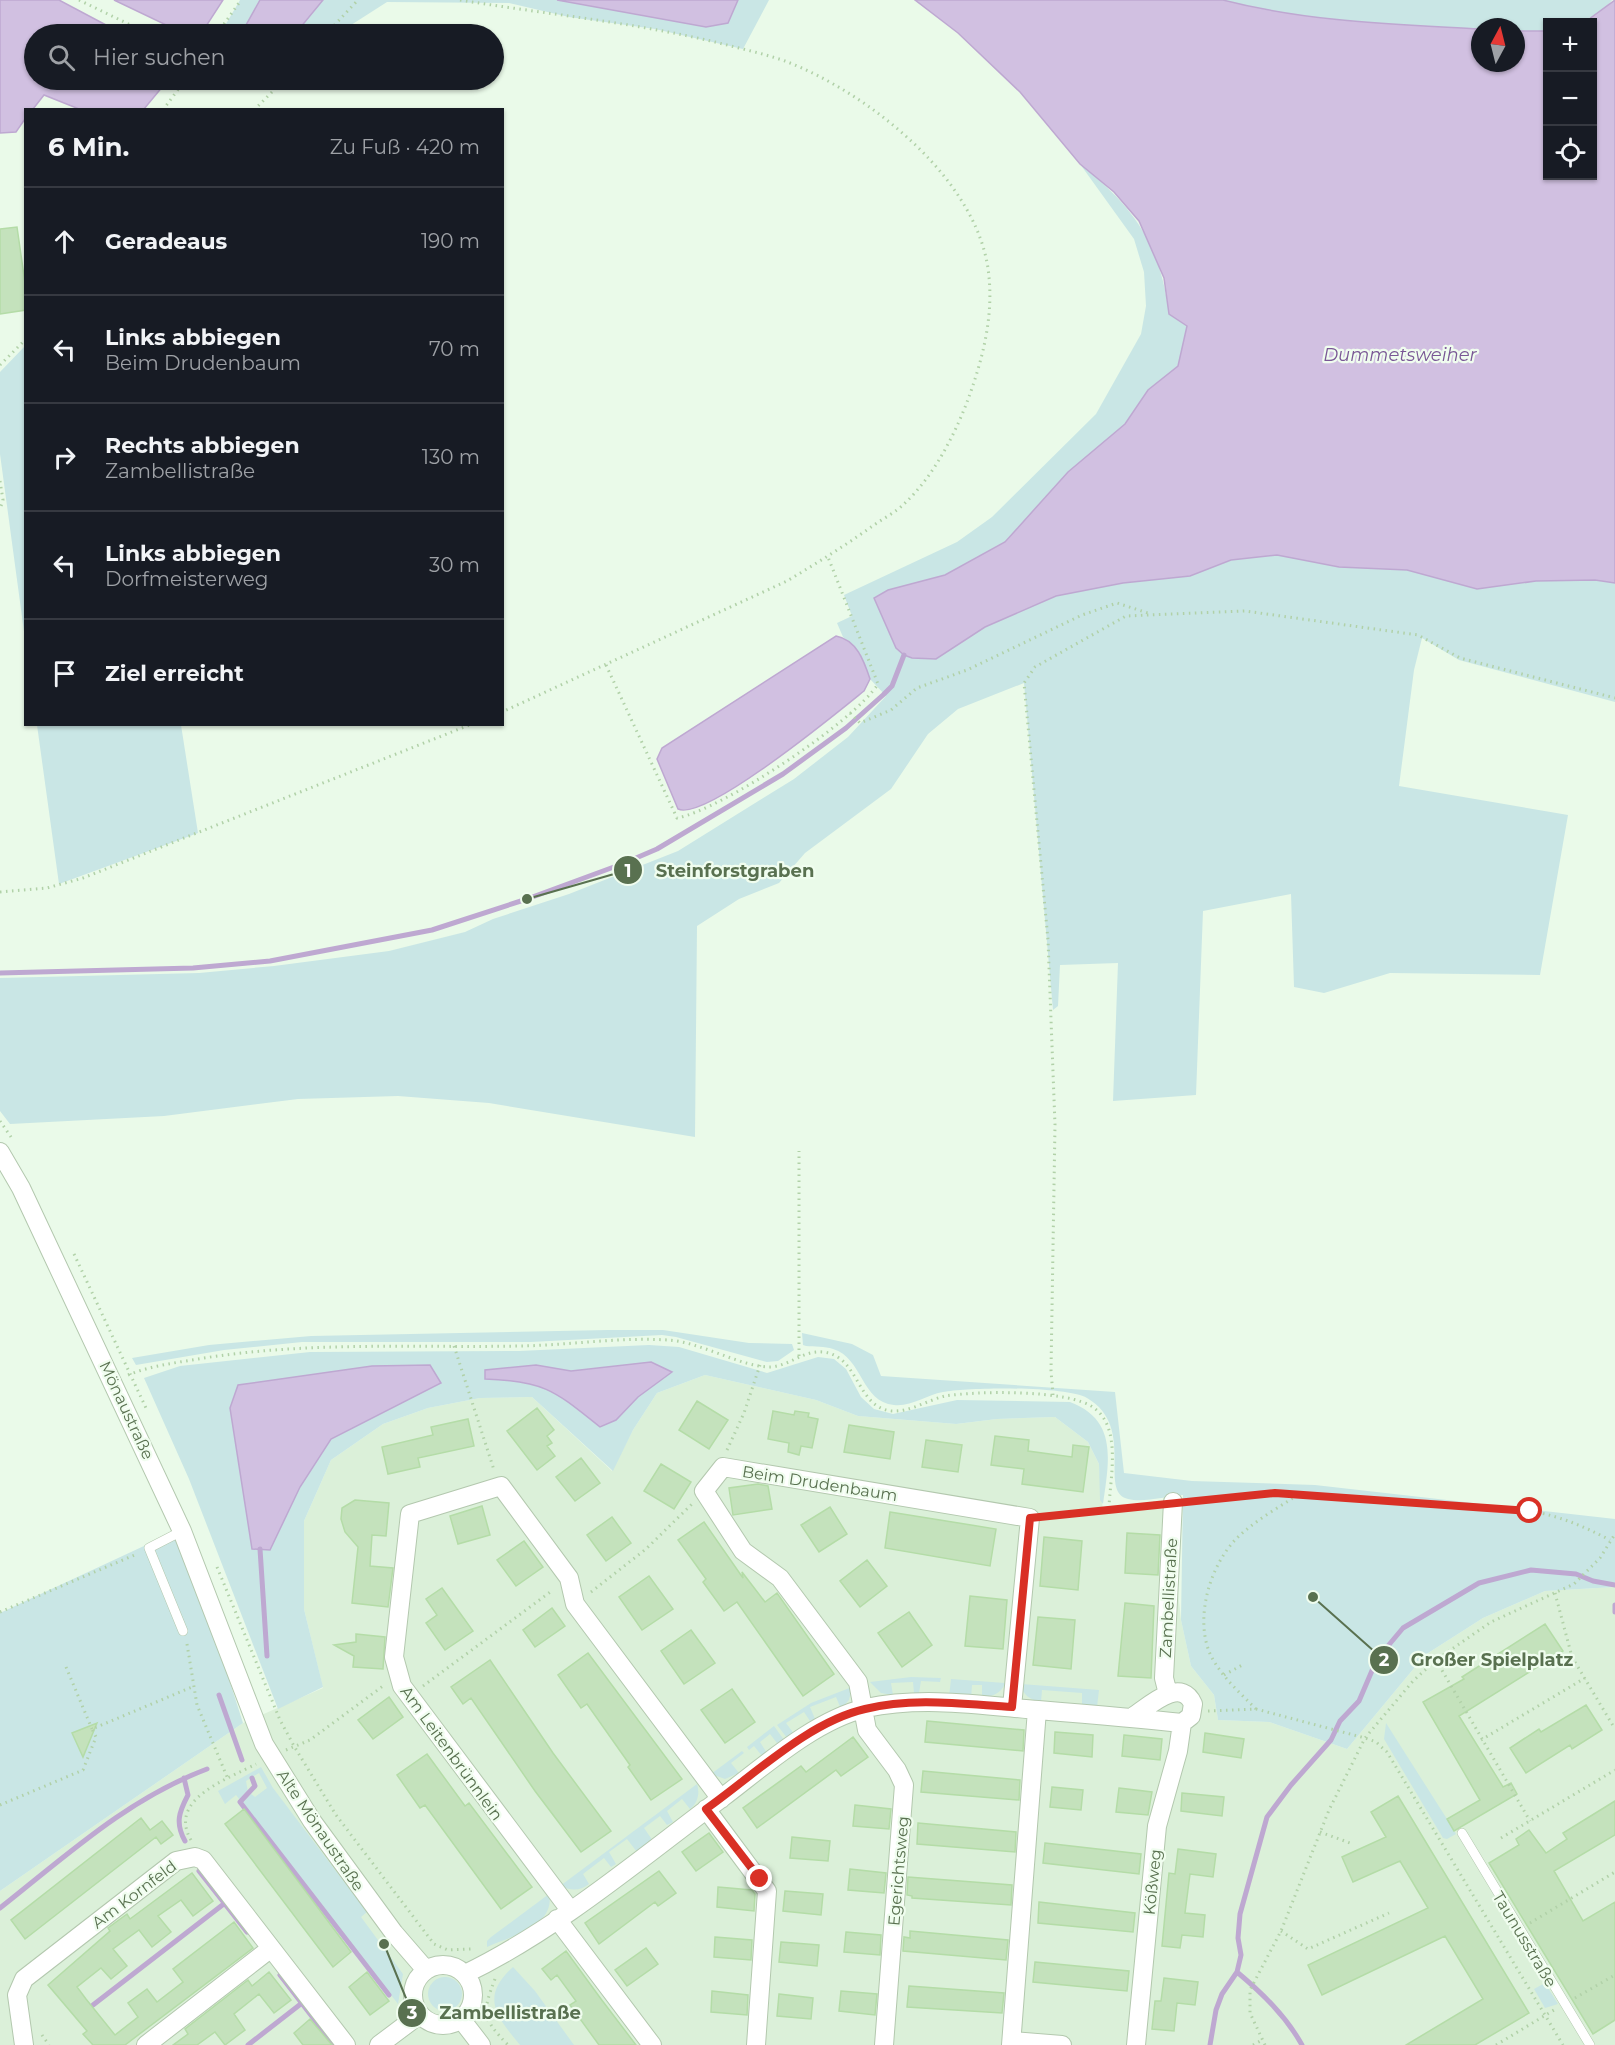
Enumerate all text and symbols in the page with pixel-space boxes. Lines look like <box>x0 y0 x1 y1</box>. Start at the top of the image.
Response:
north arrow <box>1471 18 1525 72</box>
map controls <box>1543 18 1597 180</box>
button: + <box>1543 18 1597 72</box>
search box <box>24 24 504 90</box>
icon: search <box>45 41 78 74</box>
text: Hier suchen <box>93 44 225 71</box>
button: − <box>1543 72 1597 126</box>
button: locate <box>1543 126 1597 180</box>
text: 6 Min. <box>48 131 129 163</box>
text: Zu Fuß · 420 m <box>330 135 480 159</box>
icon: ahead <box>48 225 81 258</box>
text: Geradeaus <box>105 228 227 255</box>
text: 190 m <box>421 229 480 253</box>
text: Links abbiegen <box>105 324 281 351</box>
icon: left <box>48 333 81 366</box>
text: 70 m <box>429 337 480 361</box>
water label: Dummetsweiher <box>1323 344 1478 366</box>
text: Beim Drudenbaum <box>105 351 301 375</box>
text: Rechts abbiegen <box>105 432 300 459</box>
icon: right <box>48 441 81 474</box>
text: 130 m <box>422 445 480 469</box>
text: Zambellistraße <box>105 459 255 483</box>
text: Links abbiegen <box>105 540 281 567</box>
icon: left <box>48 549 81 582</box>
text: 30 m <box>429 553 480 577</box>
text: Dorfmeisterweg <box>105 567 269 591</box>
icon: arrive <box>48 657 81 690</box>
text: Ziel erreicht <box>105 660 244 687</box>
callout: Steinforstgraben <box>613 852 826 888</box>
text: 1 <box>624 860 632 882</box>
text: Steinforstgraben <box>656 860 814 882</box>
street label: Mönaustraße <box>95 1358 158 1462</box>
street label: Beim Drudenbaum <box>741 1462 899 1505</box>
route start <box>1516 1497 1542 1523</box>
street label: Zambellistraße <box>1156 1538 1181 1659</box>
callout: Großer Spielplatz <box>1369 1642 1586 1678</box>
text: 2 <box>1379 1649 1390 1671</box>
text: Großer Spielplatz <box>1411 1649 1574 1671</box>
street label: Am Leitenbrünnlein <box>397 1683 507 1824</box>
street label: Alte Mönaustraße <box>273 1766 368 1894</box>
street label: Egerichtsweg <box>884 1815 913 1927</box>
street label: Kößweg <box>1140 1848 1165 1916</box>
street label: Am Kornfeld <box>88 1856 180 1932</box>
route end <box>746 1865 772 1891</box>
street label: Taunusstraße <box>1489 1888 1561 1991</box>
callout: Zambellistraße <box>397 1995 593 2031</box>
text: 3 <box>406 2002 418 2024</box>
text: Zambellistraße <box>439 2002 581 2024</box>

